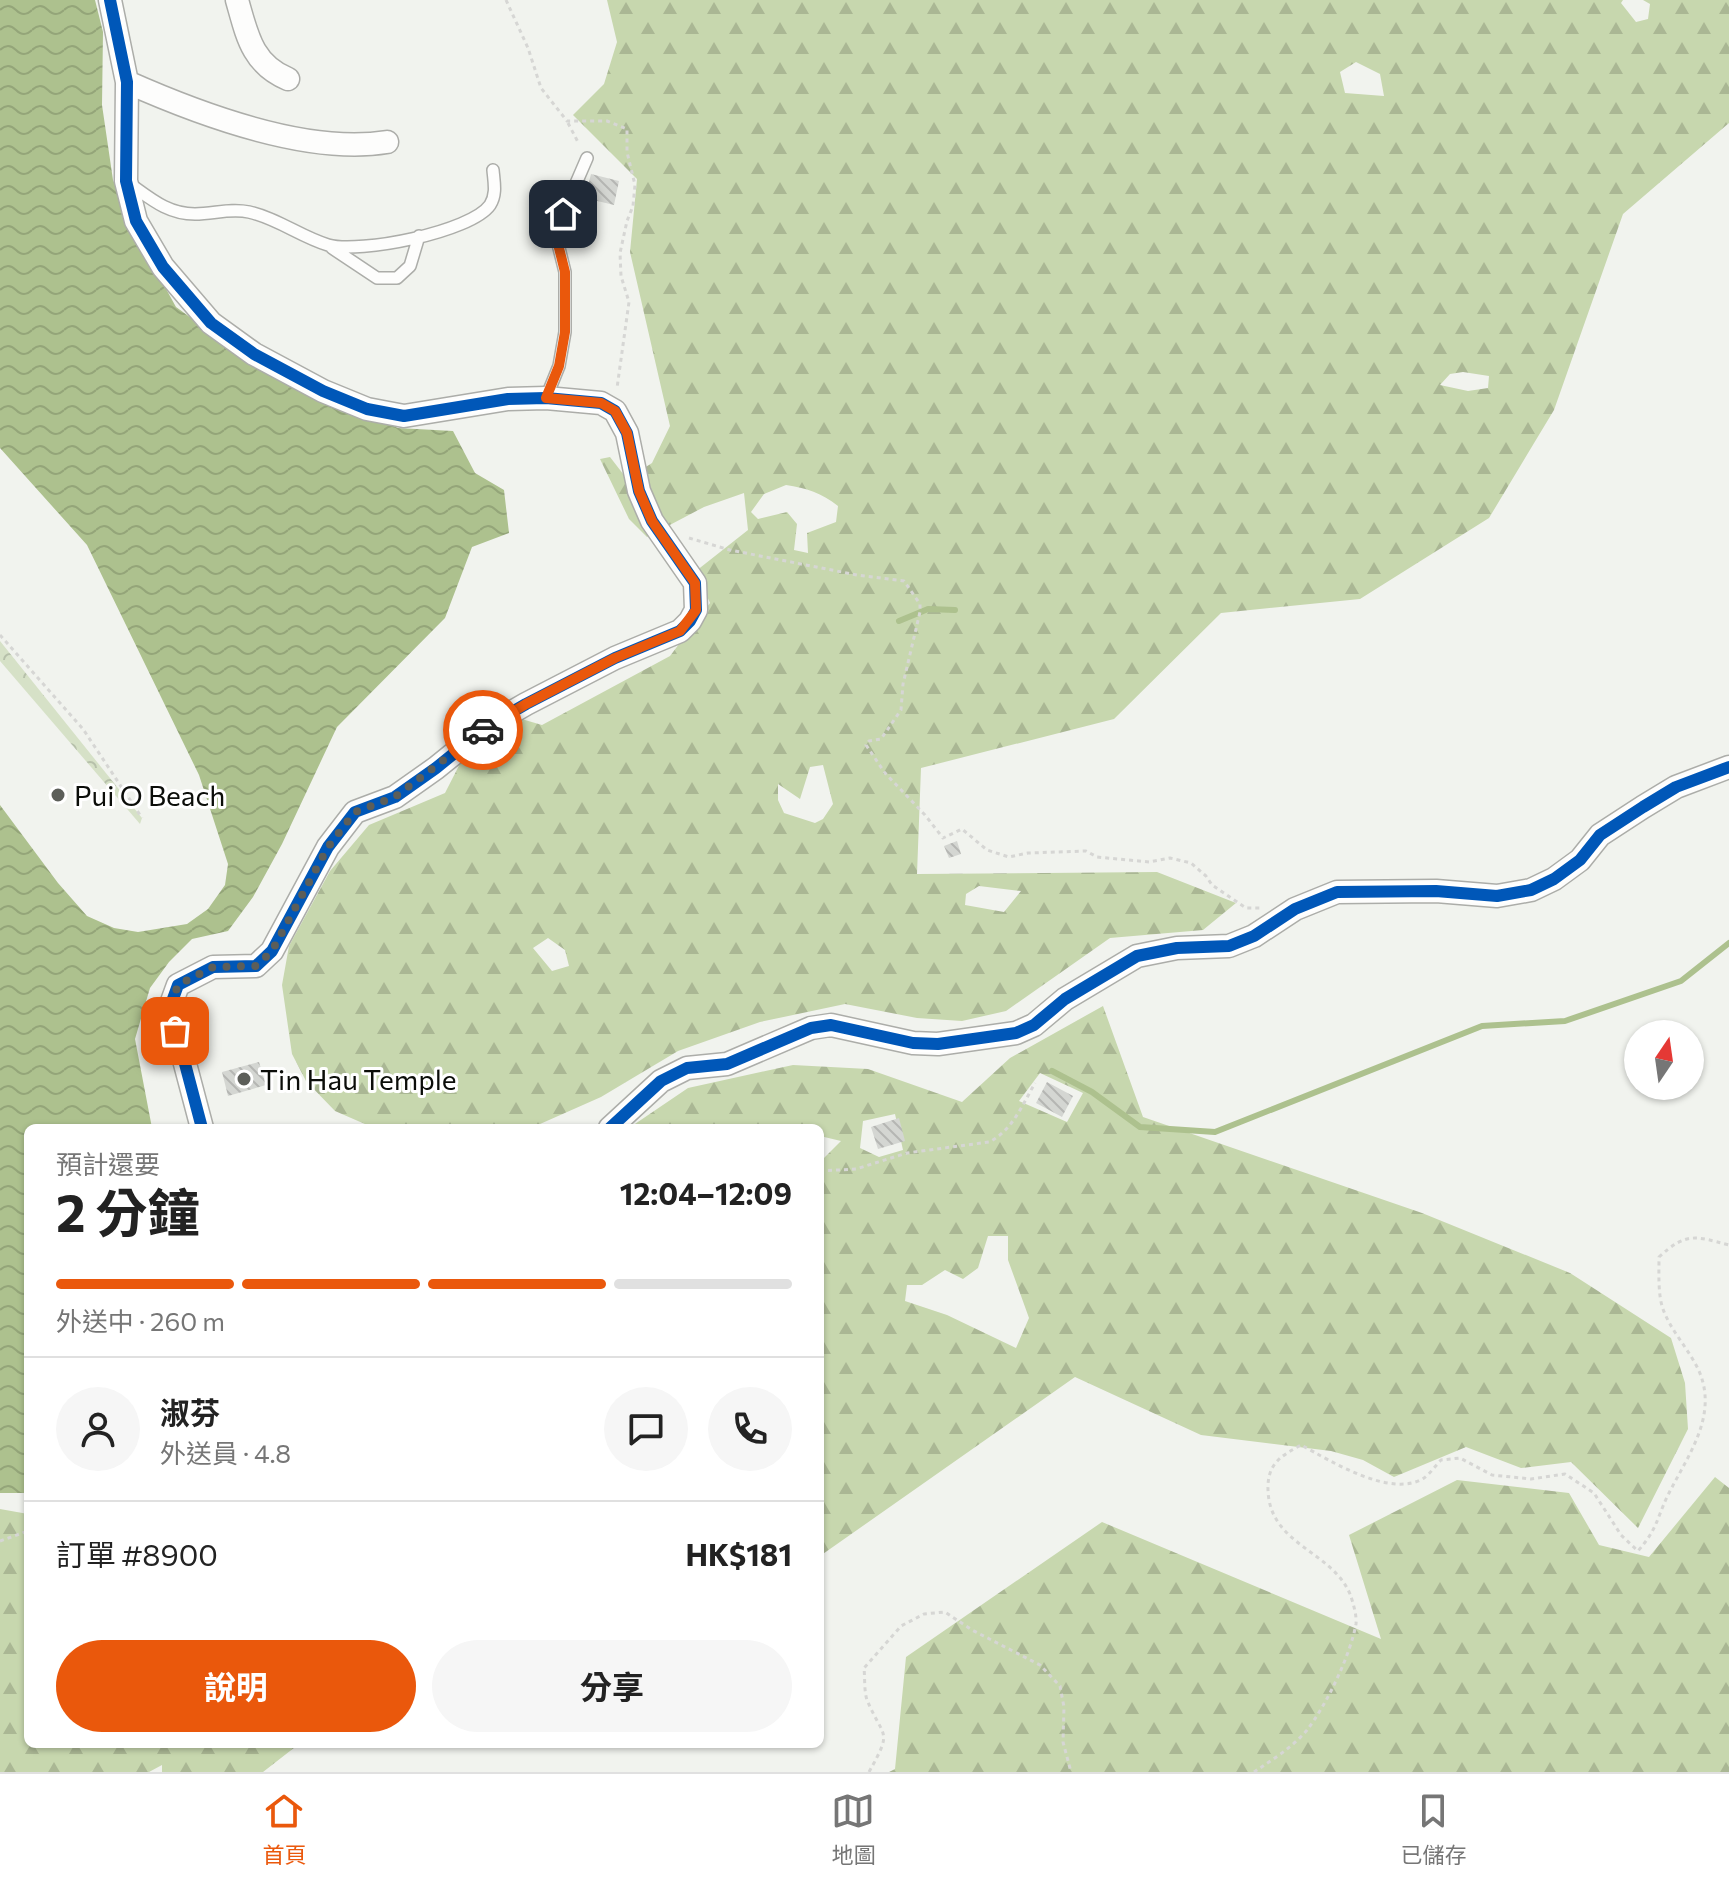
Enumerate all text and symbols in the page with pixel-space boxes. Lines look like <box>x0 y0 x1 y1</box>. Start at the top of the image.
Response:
pin <box>529 180 597 248</box>
icon: home <box>541 192 585 236</box>
courier <box>443 690 523 770</box>
icon: car <box>461 708 505 752</box>
place label: Pui O Beach <box>74 778 225 812</box>
marker: Pui O Beach <box>49 786 67 804</box>
pin <box>141 997 209 1065</box>
icon: bag <box>153 1009 197 1053</box>
north arrow <box>1624 1020 1704 1100</box>
map controls <box>1624 1020 1704 1100</box>
place label: Tin Hau Temple <box>260 1062 457 1096</box>
marker: Tin Hau Temple <box>235 1070 253 1088</box>
text: 預計還要 <box>56 1148 160 1179</box>
text: 12:04–12:09 <box>620 1174 792 1211</box>
text: 2 分鐘 <box>56 1179 200 1243</box>
text: 外送中 · 260 m <box>56 1305 225 1336</box>
button: person <box>56 1387 140 1471</box>
button: chat <box>604 1387 688 1471</box>
button: phone <box>708 1387 792 1471</box>
text: 淑芬 <box>160 1393 220 1430</box>
text: 外送員 · 4.8 <box>160 1437 291 1468</box>
text: 訂單 #8900 <box>56 1535 218 1572</box>
text: HK$181 <box>686 1535 792 1572</box>
button: 說明 <box>56 1640 416 1732</box>
button: 分享 <box>432 1640 792 1732</box>
tab: 首頁 <box>262 1789 307 1869</box>
tab: 地圖 <box>831 1789 876 1869</box>
tab: 已儲存 <box>1400 1789 1467 1869</box>

